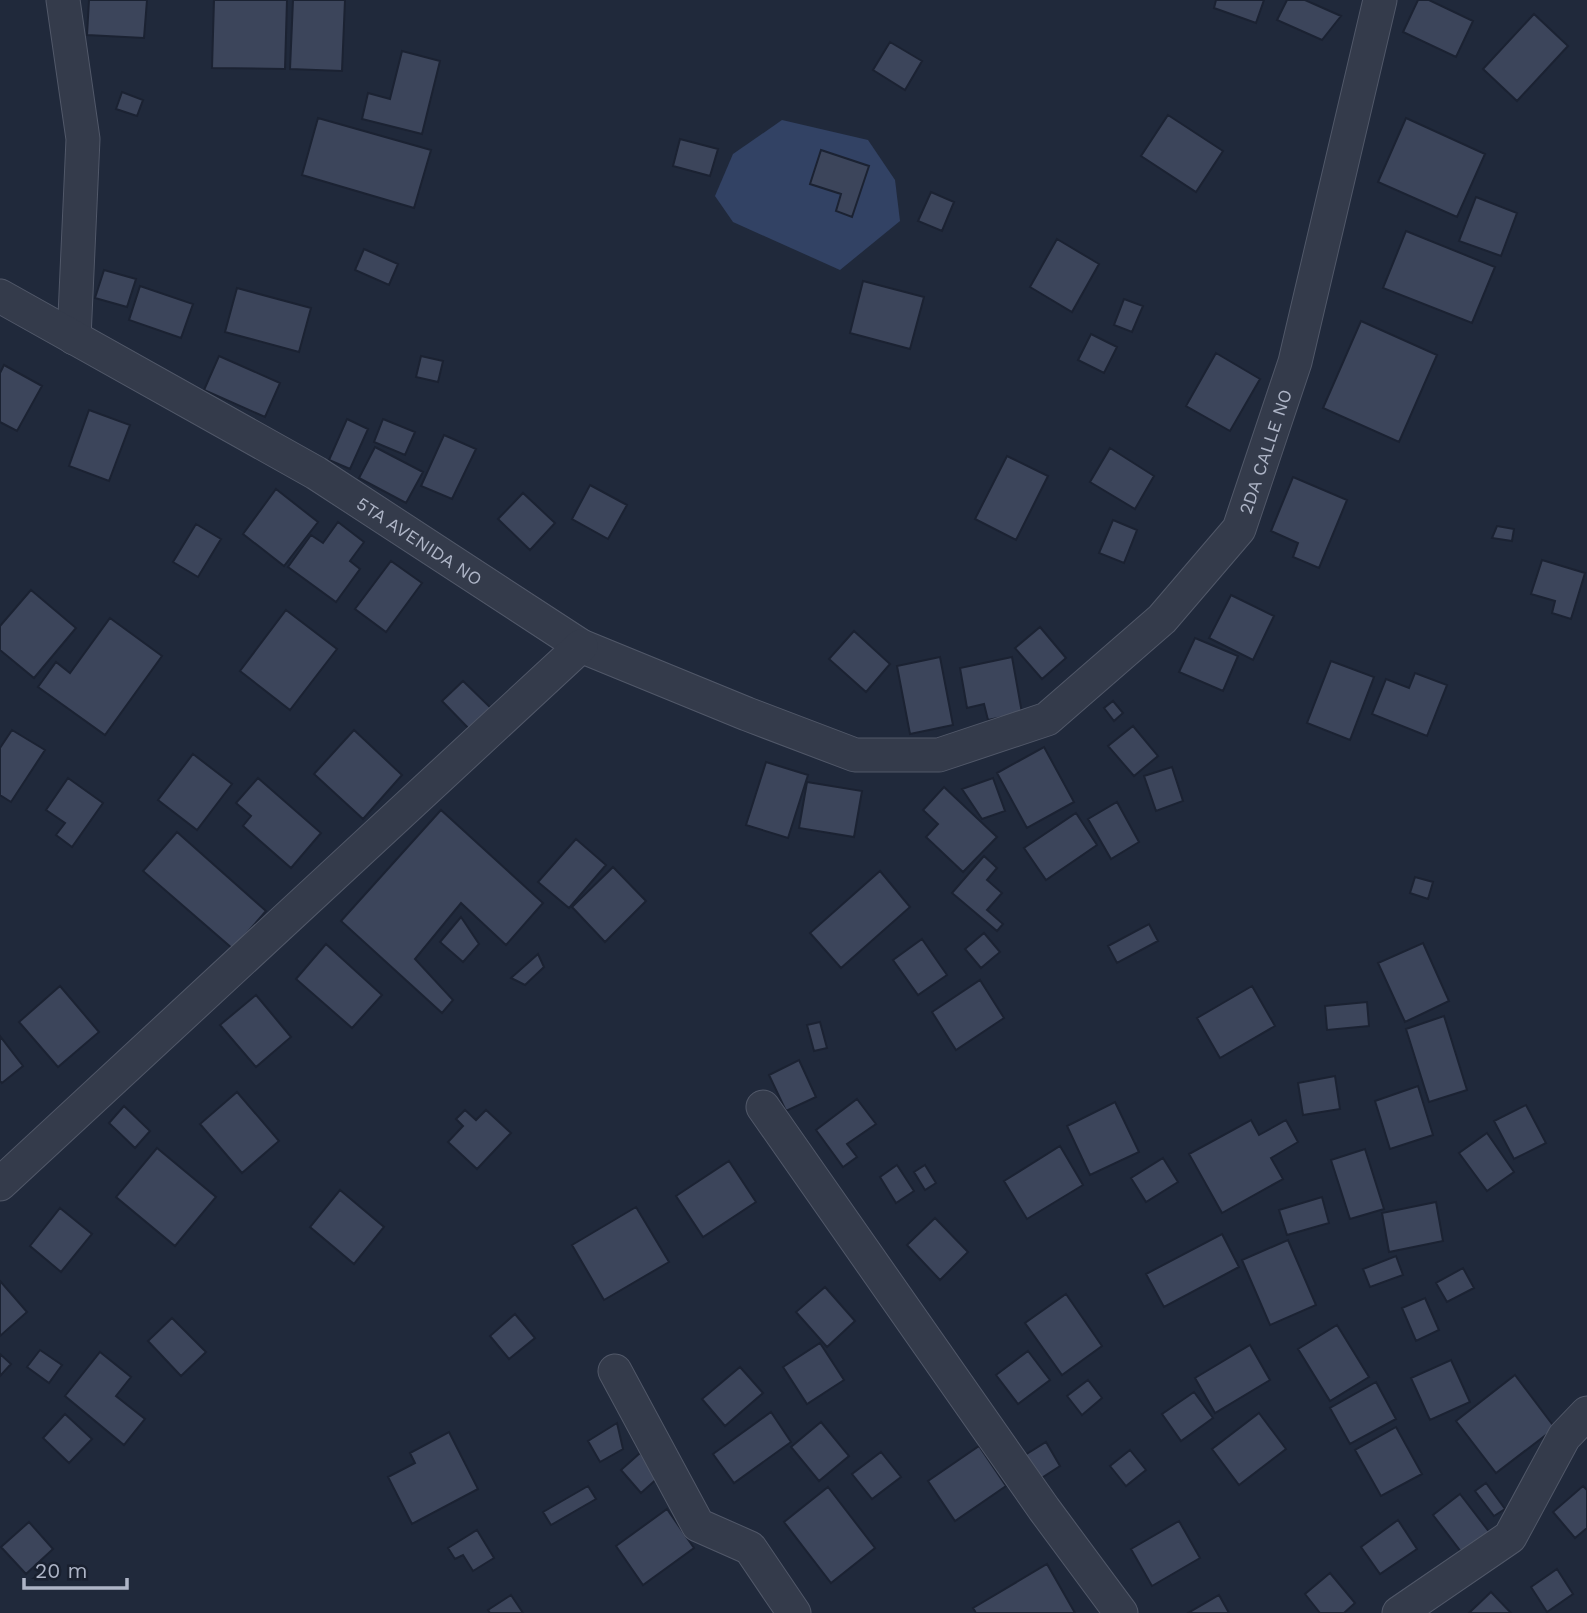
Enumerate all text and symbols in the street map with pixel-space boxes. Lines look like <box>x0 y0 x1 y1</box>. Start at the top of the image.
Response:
street label: 2DA CALLE NO <box>1234 386 1296 517</box>
street label: 5TA AVENIDA NO <box>353 492 486 589</box>
scale bar <box>24 1546 128 1590</box>
text: 20 m <box>35 1558 87 1583</box>

